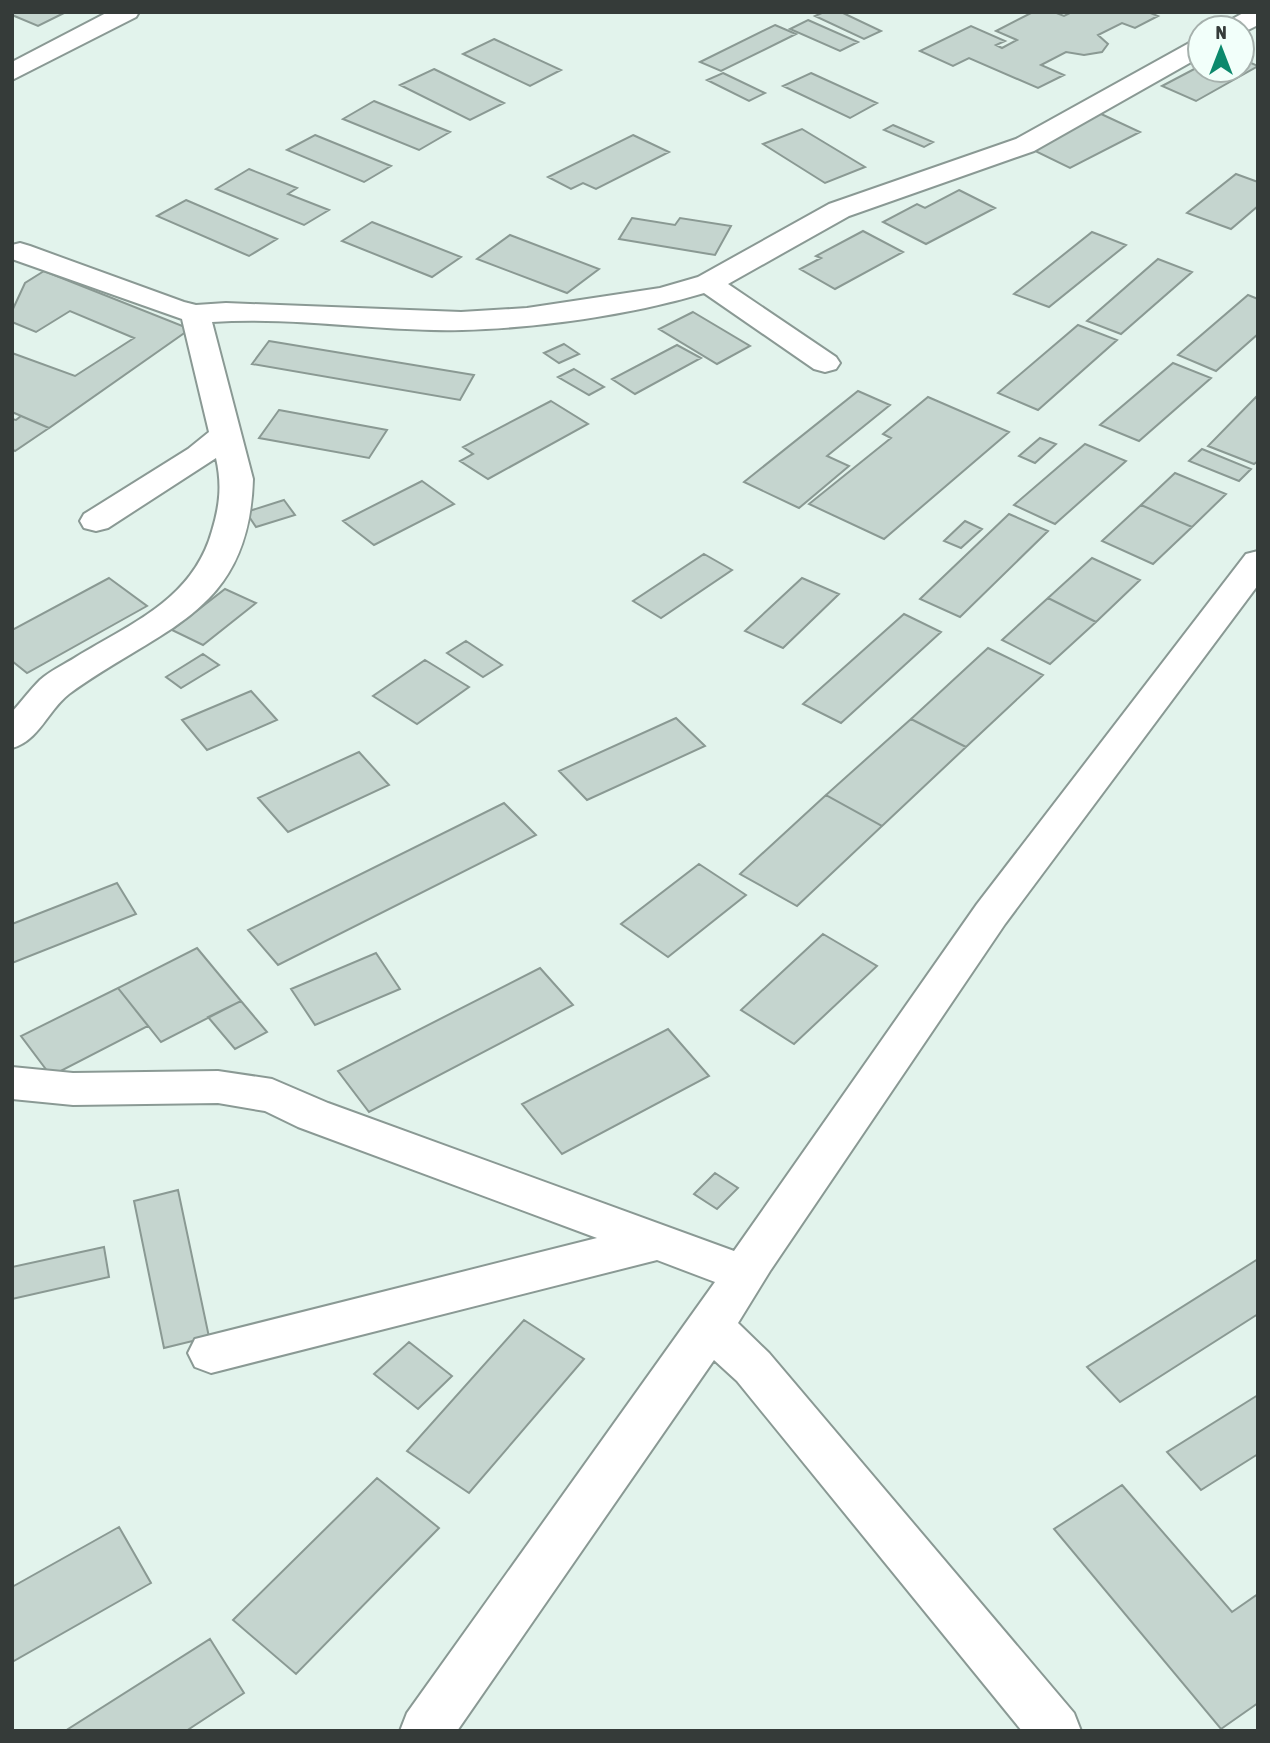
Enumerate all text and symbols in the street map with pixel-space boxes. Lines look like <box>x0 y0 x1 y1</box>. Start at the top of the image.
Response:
north arrow <box>1186 14 1256 84</box>
text: N <box>1215 21 1227 43</box>

